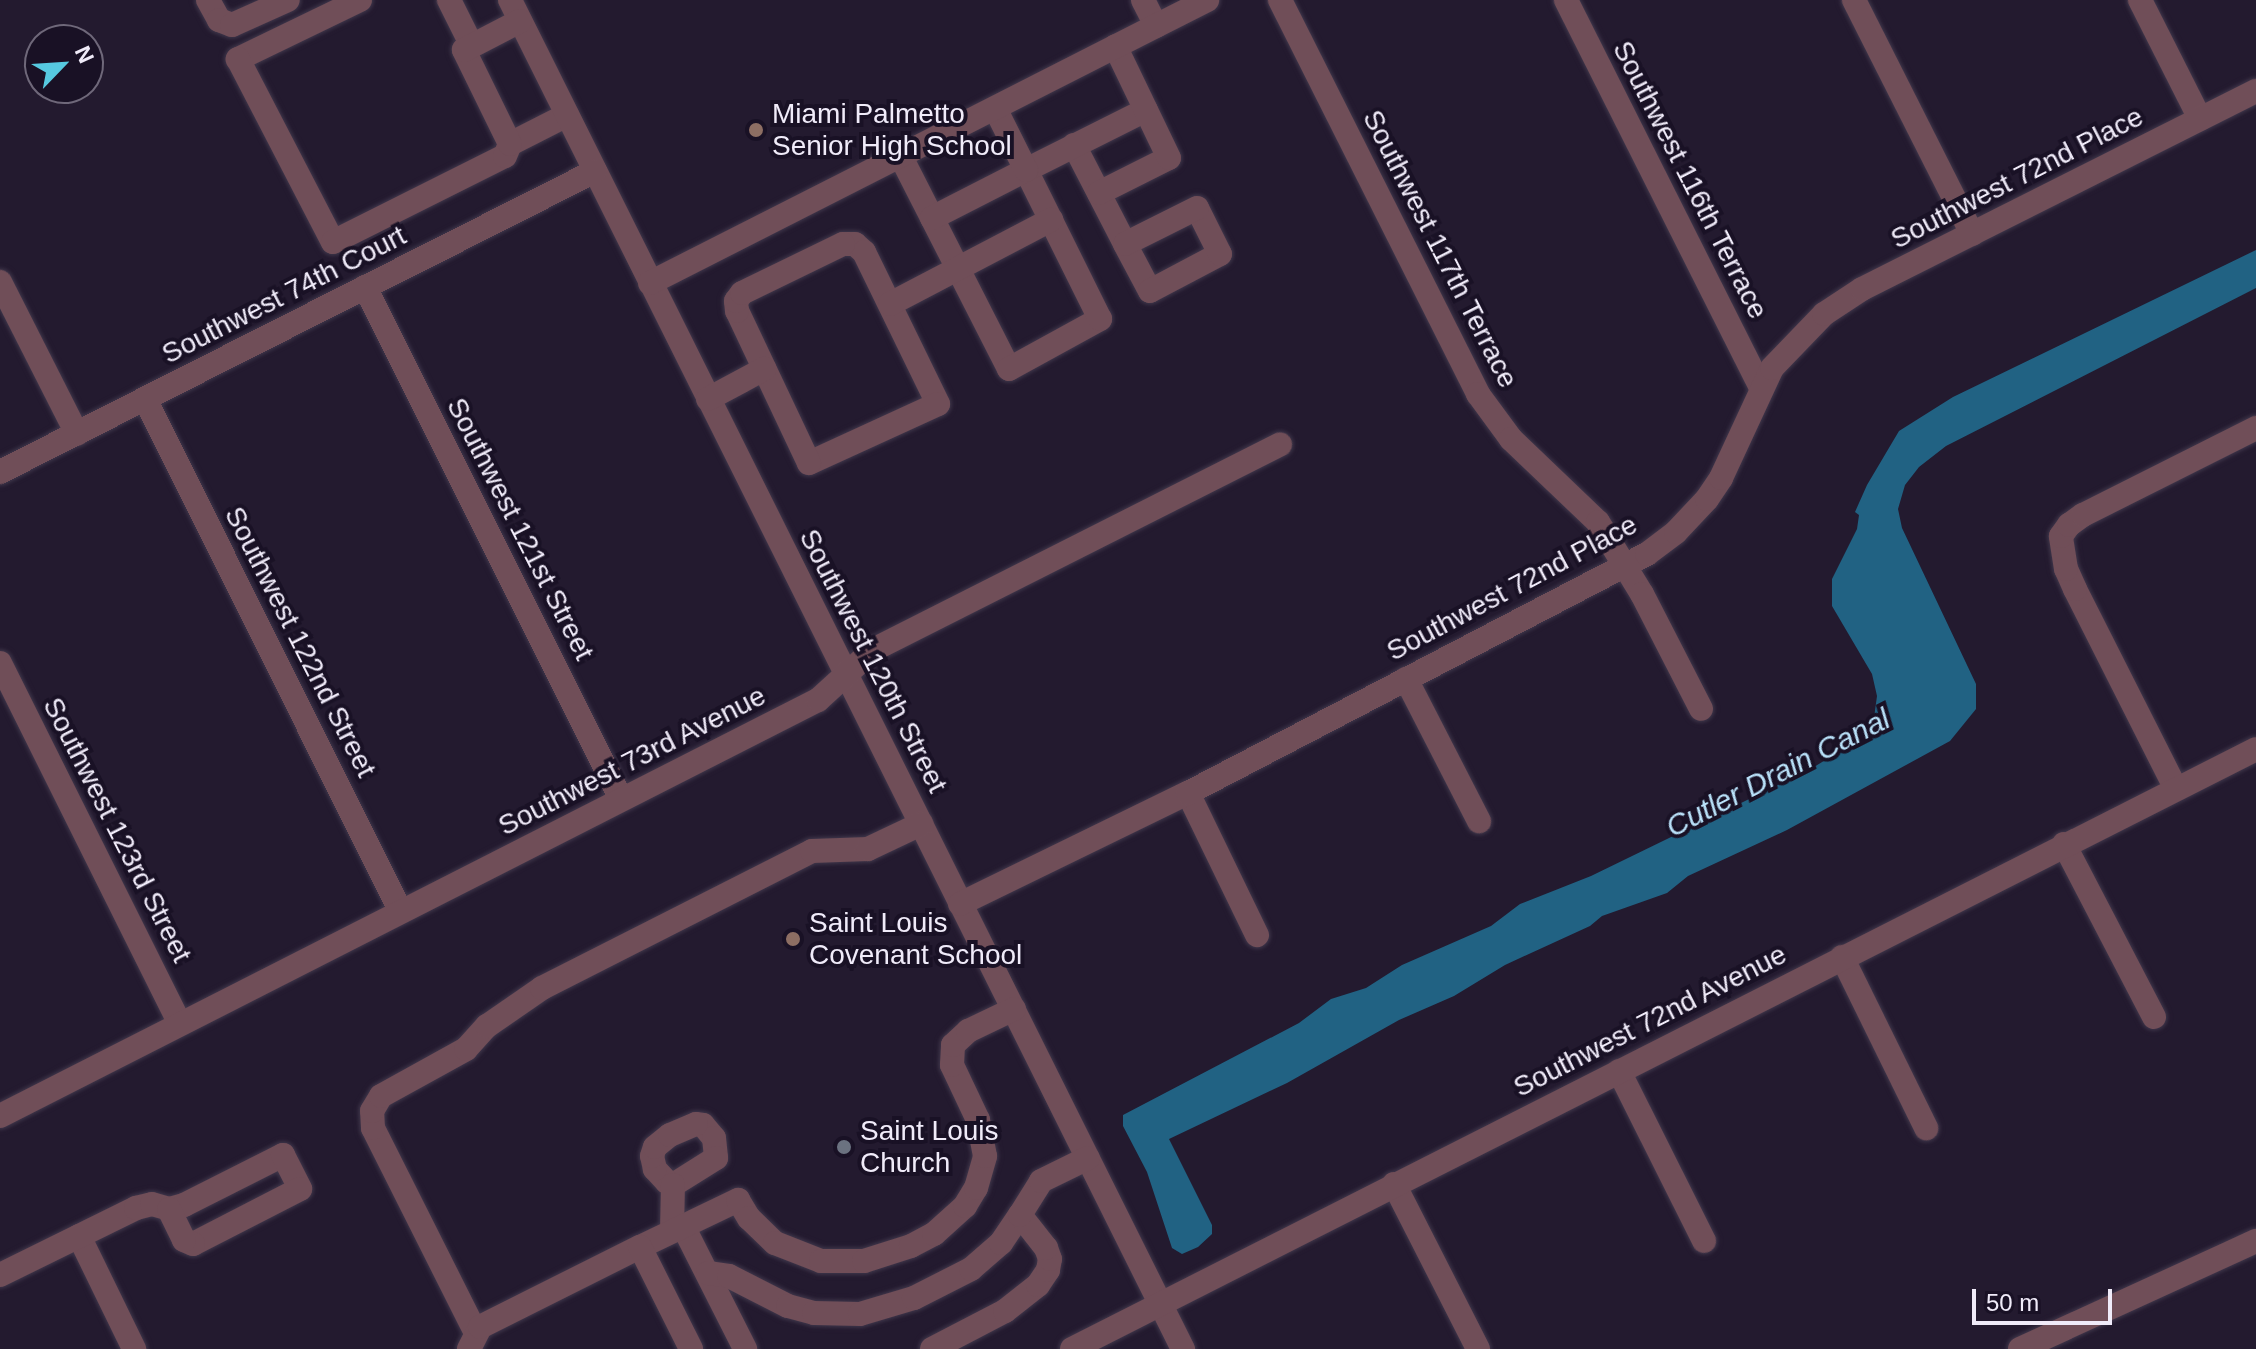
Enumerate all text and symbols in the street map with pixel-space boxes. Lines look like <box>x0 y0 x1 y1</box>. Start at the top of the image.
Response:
north arrow <box>24 24 104 104</box>
street label: Southwest 116th Terrace <box>1605 35 1775 325</box>
text: N <box>70 42 99 67</box>
place label: Miami Palmetto Senior High School <box>772 97 1012 163</box>
street label: Southwest 72nd Place <box>1885 100 2149 256</box>
street label: Southwest 117th Terrace <box>1355 104 1525 394</box>
marker: Miami Palmetto Senior High School <box>747 121 765 139</box>
street label: Southwest 74th Court <box>156 219 412 371</box>
street label: Southwest 121st Street <box>439 392 601 666</box>
street label: Southwest 122nd Street <box>217 501 383 783</box>
street label: Southwest 72nd Place <box>1381 508 1643 668</box>
street label: Southwest 120th Street <box>792 524 954 798</box>
street label: Southwest 73rd Avenue <box>492 679 772 843</box>
street label: Southwest 123rd Street <box>36 692 198 968</box>
water label: Cutler Drain Canal <box>1660 701 1896 845</box>
place label: Saint Louis Covenant School <box>809 906 1022 972</box>
marker: Saint Louis Covenant School <box>784 930 802 948</box>
street label: Southwest 72nd Avenue <box>1507 937 1793 1105</box>
place label: Saint Louis Church <box>860 1114 999 1180</box>
marker: Saint Louis Church <box>835 1138 853 1156</box>
scale bar <box>1976 1273 2116 1323</box>
text: 50 m <box>1986 1289 2039 1316</box>

